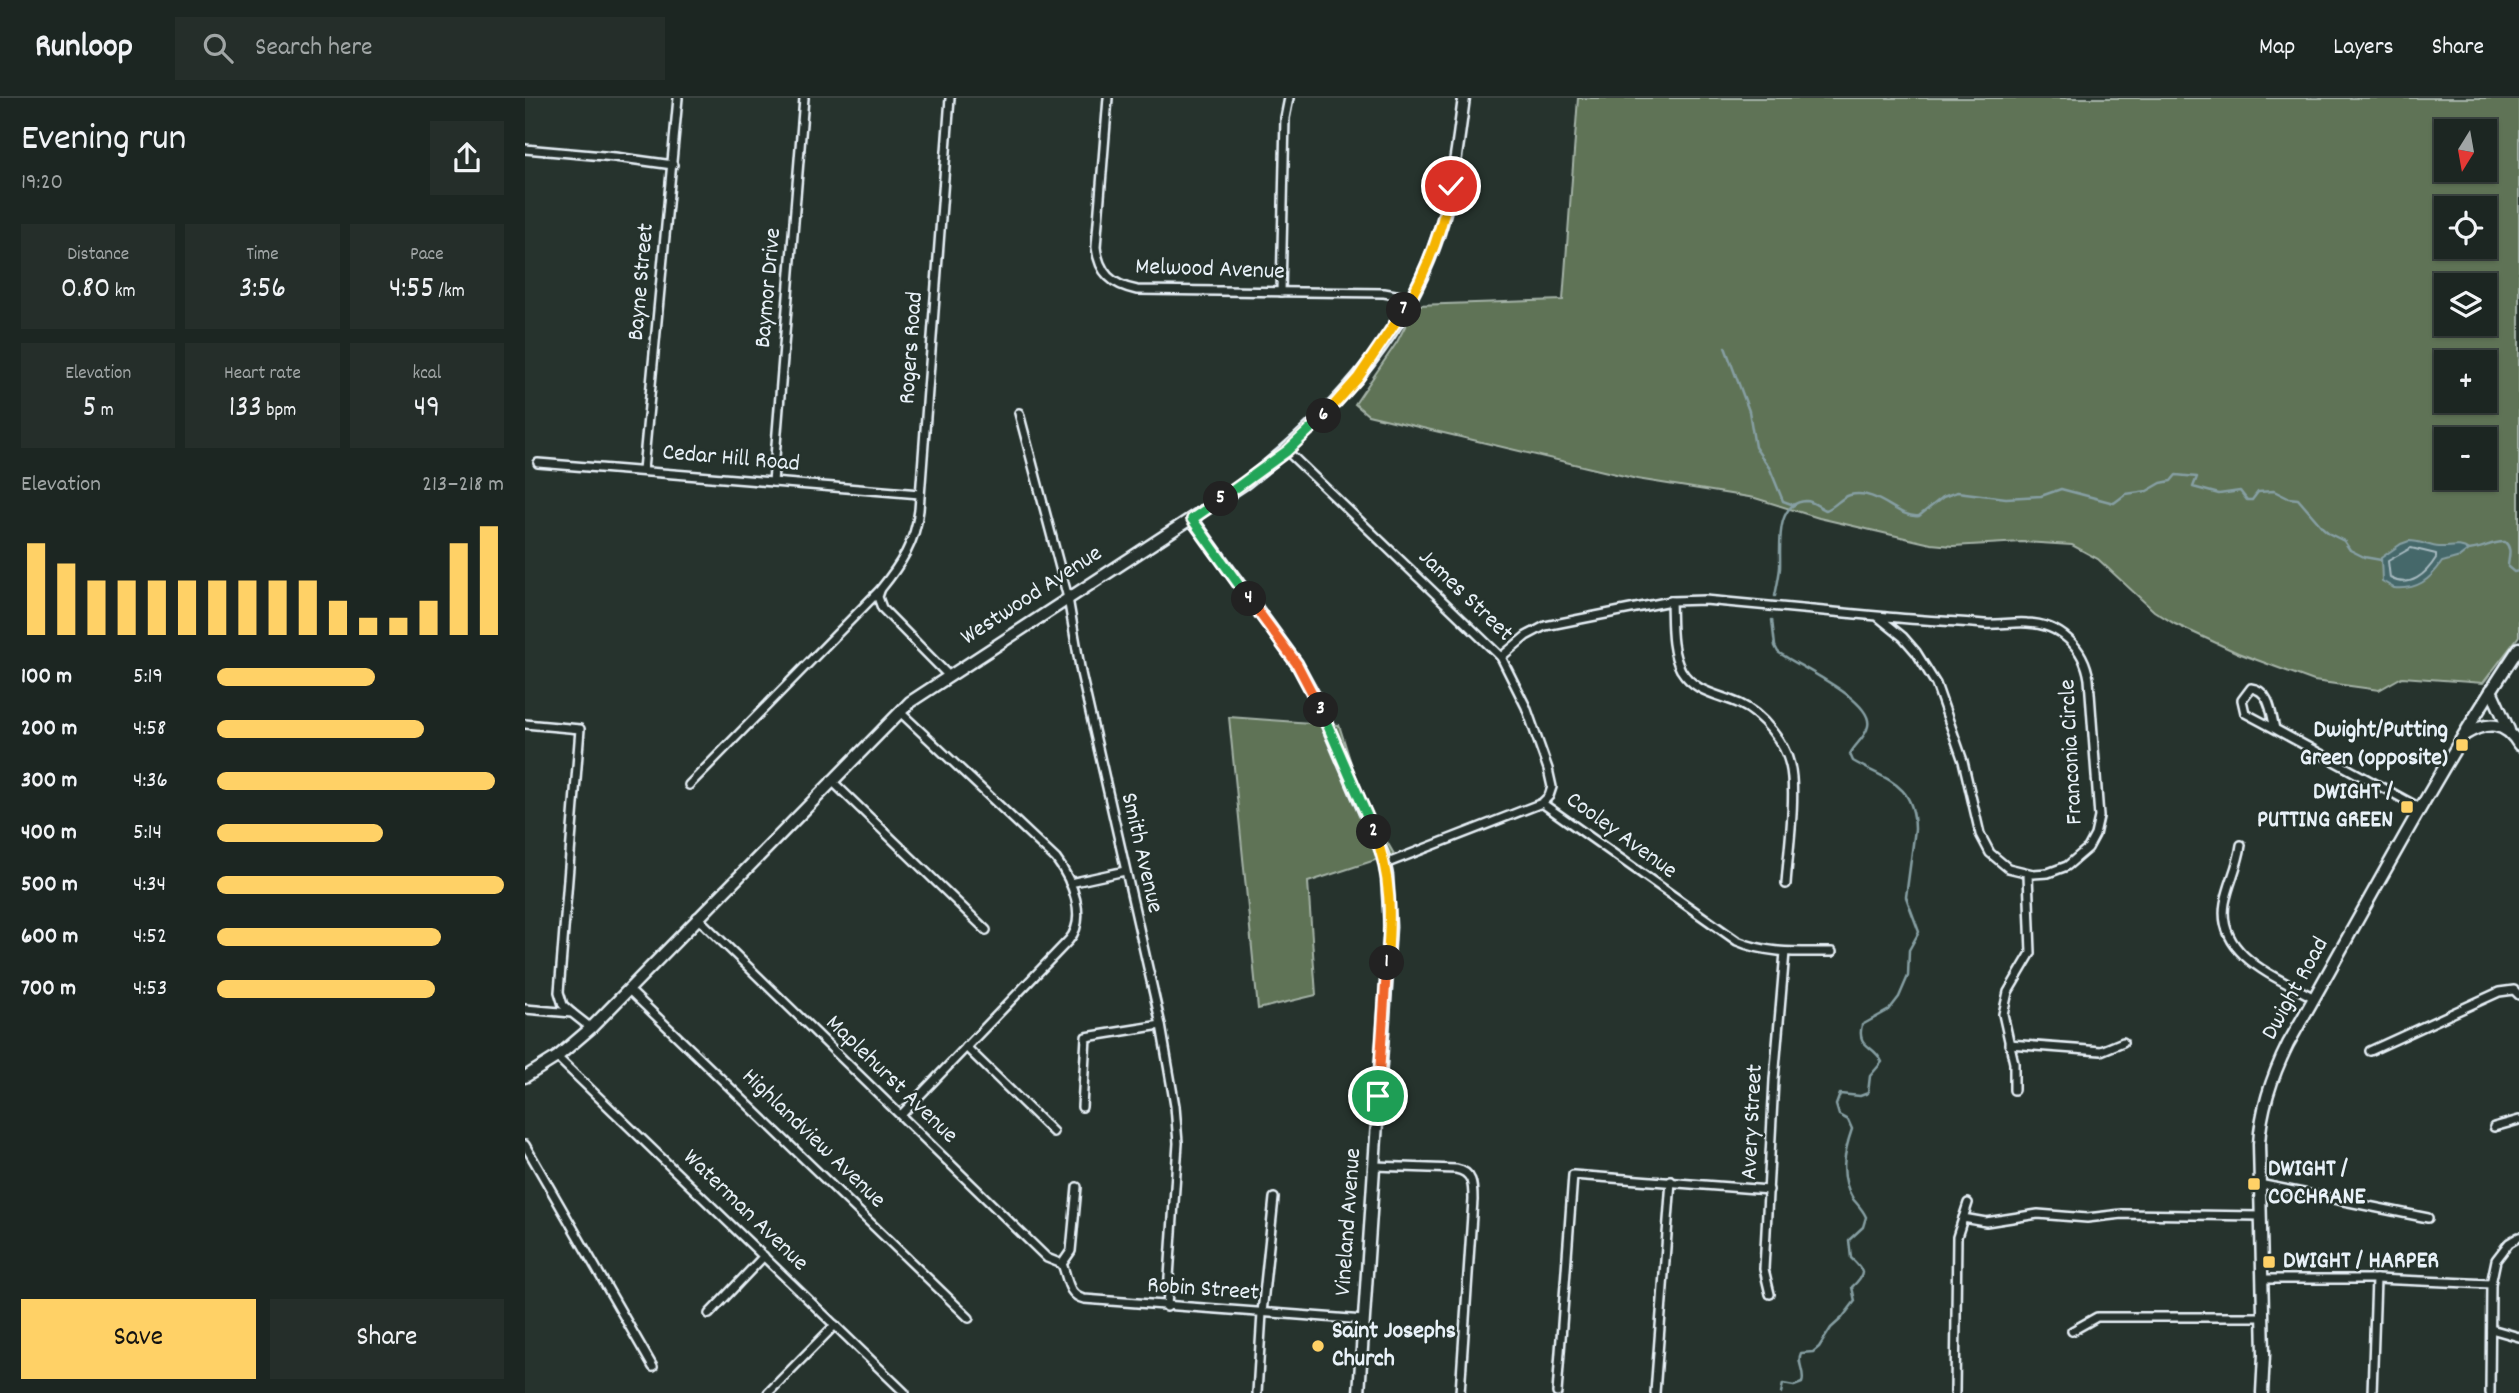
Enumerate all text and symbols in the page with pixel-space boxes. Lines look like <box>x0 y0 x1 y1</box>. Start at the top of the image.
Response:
search box <box>175 17 665 80</box>
text: Runloop <box>35 25 133 72</box>
icon: search <box>199 29 237 67</box>
text: Search here <box>255 30 372 67</box>
text: Map <box>2259 31 2295 65</box>
text: Layers <box>2333 31 2394 65</box>
text: Share <box>2432 31 2484 65</box>
text: Evening run <box>21 113 186 168</box>
north arrow <box>2434 119 2497 182</box>
map controls <box>2434 119 2497 490</box>
button: share <box>430 121 504 195</box>
pin <box>1421 156 1481 216</box>
text: 19:20 <box>21 167 63 200</box>
icon: check <box>1432 167 1470 205</box>
button: locate <box>2434 196 2497 259</box>
street label: Bayne Street <box>620 222 664 342</box>
street label: Baymor Drive <box>747 227 791 349</box>
text: Distance <box>67 242 129 269</box>
text: Time <box>246 242 279 269</box>
text: Pace <box>410 242 444 269</box>
street label: Melwood Avenue <box>1135 250 1285 290</box>
text: 0.80 <box>61 269 110 312</box>
text: 3:56 <box>239 269 286 312</box>
text: 4:55 <box>389 269 434 312</box>
button: layers <box>2434 273 2497 336</box>
text: km <box>110 279 136 306</box>
text: /km <box>434 279 465 306</box>
street label: Rogers Road <box>891 291 933 405</box>
pin: 7 <box>1387 292 1421 328</box>
text: 7 <box>1400 296 1407 323</box>
button: + <box>2434 350 2497 413</box>
text: Elevation <box>65 361 131 388</box>
text: Heart rate <box>224 361 301 388</box>
text: kcal <box>412 361 441 388</box>
text: 5 <box>83 388 96 431</box>
text: 133 <box>229 388 262 431</box>
text: 49 <box>414 388 440 431</box>
text: m <box>96 398 114 425</box>
text: bpm <box>262 398 296 425</box>
pin: 6 <box>1307 398 1341 434</box>
text: 6 <box>1319 402 1328 429</box>
button: − <box>2434 427 2497 490</box>
street label: Cedar Hill Road <box>661 436 801 482</box>
text: Elevation <box>21 469 101 502</box>
text: 213–218 m <box>422 469 504 502</box>
pin: 5 <box>1203 482 1239 516</box>
text: 5 <box>1216 485 1225 512</box>
street label: Westwood Avenue <box>955 537 1109 655</box>
street label: James Street <box>1410 542 1520 650</box>
pin: 4 <box>1231 582 1267 616</box>
text: 4 <box>1245 585 1252 612</box>
text: 100 m <box>21 661 72 694</box>
text: 5:19 <box>133 661 163 694</box>
street label: Franconia Circle <box>2051 678 2093 826</box>
pin: 3 <box>1303 692 1339 728</box>
text: 3 <box>1316 696 1325 723</box>
text: 200 m <box>21 713 77 746</box>
text: 4:58 <box>133 713 166 746</box>
place label: Dwight/Putting Green (opposite) <box>2300 714 2448 776</box>
marker: Dwight/Putting Green (opposite) <box>2454 737 2470 753</box>
text: 300 m <box>21 765 77 798</box>
text: 4:36 <box>133 765 168 798</box>
place label: DWIGHT / PUTTING GREEN <box>2257 776 2393 838</box>
street label: Cooley Avenue <box>1558 784 1684 888</box>
street label: Smith Avenue <box>1111 790 1171 916</box>
marker: DWIGHT / PUTTING GREEN <box>2399 799 2415 815</box>
pin: 2 <box>1357 814 1391 850</box>
text: 400 m <box>21 817 77 850</box>
text: 5:14 <box>133 817 162 850</box>
text: 2 <box>1369 818 1378 845</box>
text: 500 m <box>21 869 78 902</box>
text: 4:34 <box>133 869 166 902</box>
text: 600 m <box>21 921 78 954</box>
text: 4:52 <box>133 921 167 954</box>
street label: Dwight Road <box>2254 931 2338 1047</box>
pin: 1 <box>1369 946 1405 980</box>
text: 1 <box>1384 949 1389 976</box>
text: 700 m <box>21 973 76 1006</box>
text: 4:53 <box>133 973 167 1006</box>
street label: Maplehurst Avenue <box>817 1008 965 1152</box>
street label: Highlandview Avenue <box>733 1061 893 1217</box>
street label: Avery Street <box>1733 1063 1773 1181</box>
pin <box>1348 1066 1408 1126</box>
icon: arrive <box>1359 1077 1397 1115</box>
street label: Waterman Avenue <box>674 1142 816 1280</box>
street label: Vineland Avenue <box>1327 1147 1371 1297</box>
place label: DWIGHT / COCHRANE <box>2268 1153 2366 1215</box>
marker: DWIGHT / COCHRANE <box>2246 1176 2262 1192</box>
place label: DWIGHT / HARPER <box>2283 1245 2439 1279</box>
marker: DWIGHT / HARPER <box>2261 1254 2277 1270</box>
street label: Robin Street <box>1146 1269 1260 1311</box>
button: Save <box>21 1299 256 1379</box>
button: Share <box>270 1299 504 1379</box>
place label: Saint Josephs Church <box>1332 1315 1456 1377</box>
marker: Saint Josephs Church <box>1310 1338 1326 1354</box>

